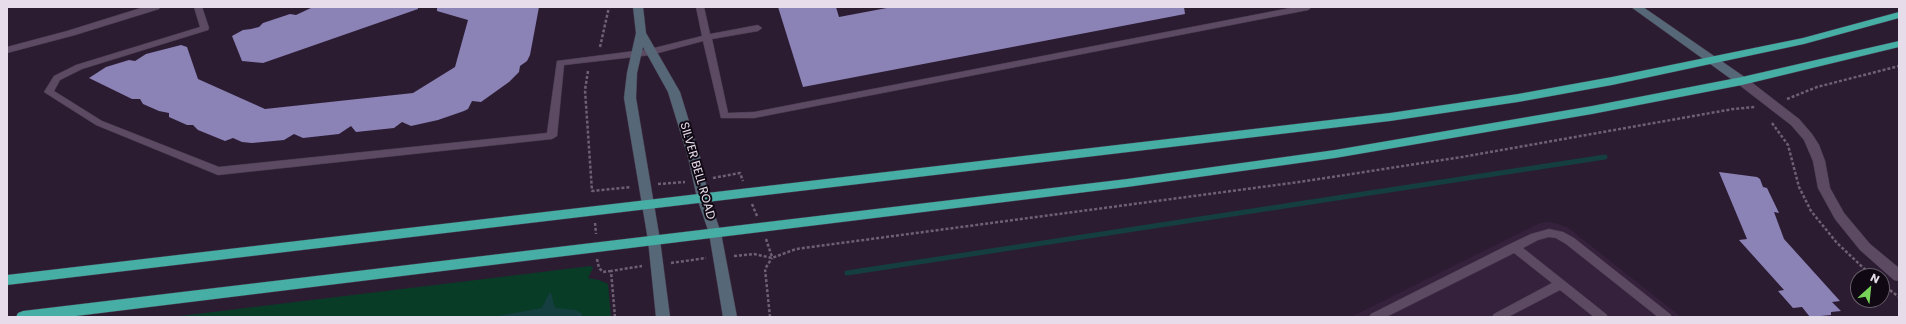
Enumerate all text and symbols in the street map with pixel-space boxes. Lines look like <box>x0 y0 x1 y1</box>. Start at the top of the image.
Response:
street label: SILVER BELL ROAD <box>676 121 718 221</box>
north arrow <box>1850 268 1890 308</box>
text: N <box>1868 269 1882 287</box>

